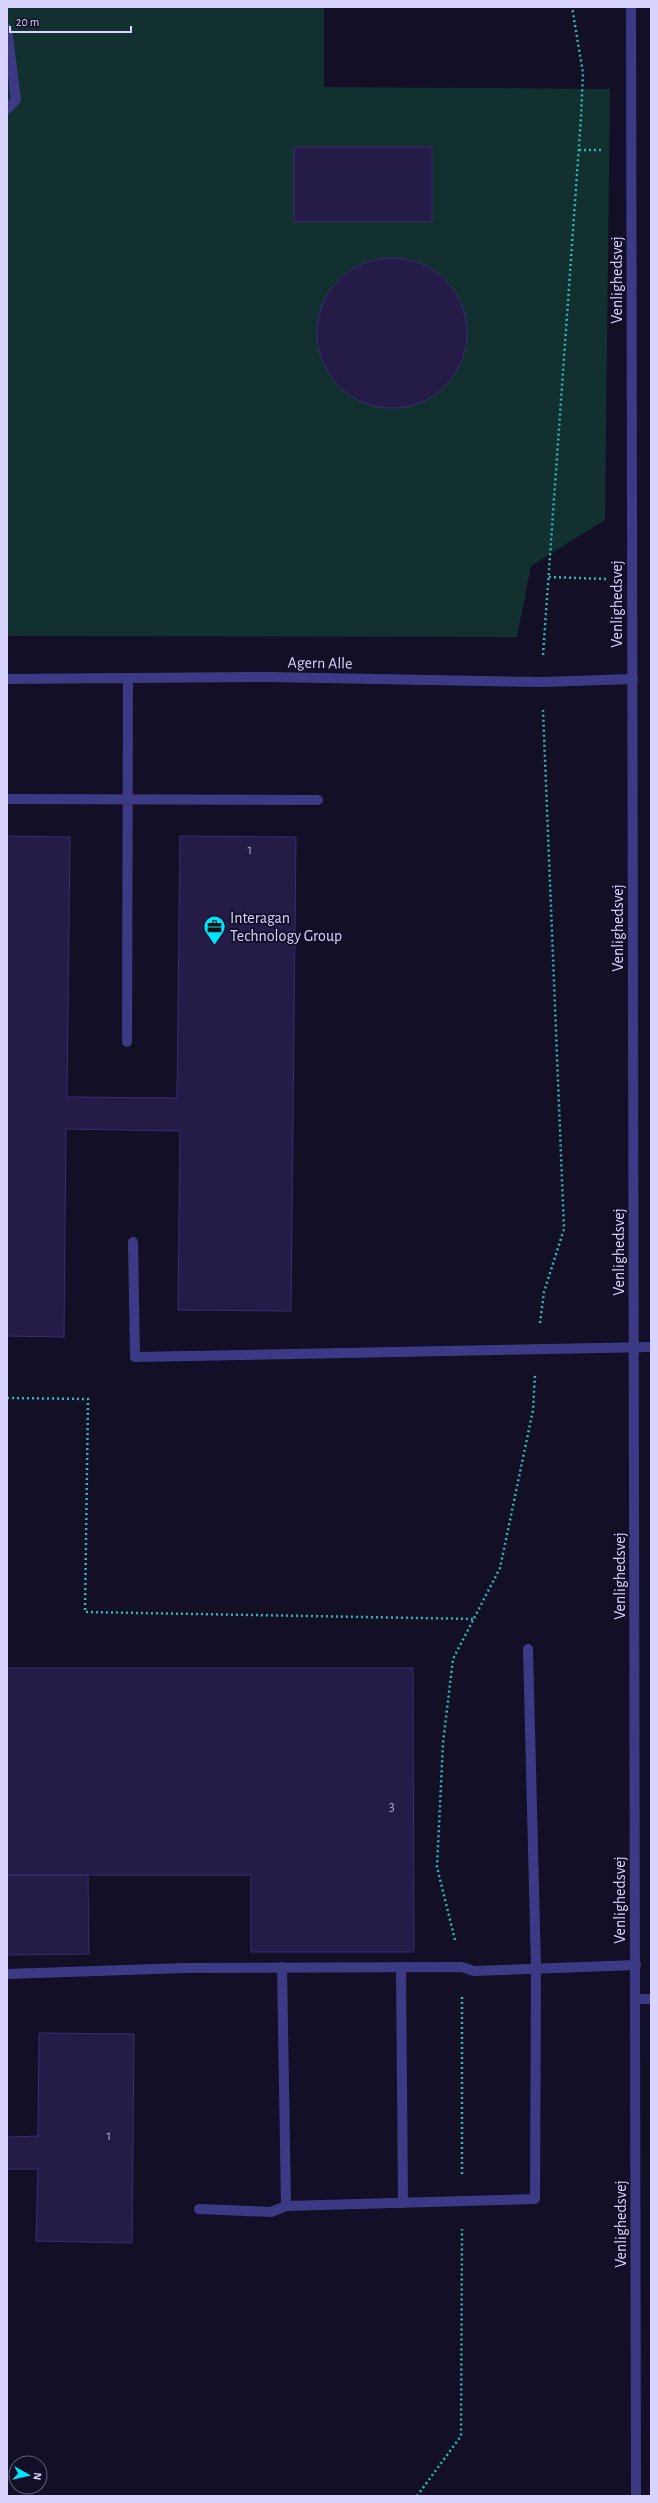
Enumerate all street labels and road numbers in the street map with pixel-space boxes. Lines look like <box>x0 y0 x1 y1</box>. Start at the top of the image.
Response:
street label: Venlighedsvej <box>609 236 626 324</box>
street label: Venlighedsvej <box>609 560 626 648</box>
street label: Agern Alle <box>287 654 353 672</box>
street label: Venlighedsvej <box>610 884 627 972</box>
street label: Venlighedsvej <box>611 1208 628 1296</box>
street label: Venlighedsvej <box>612 1532 629 1620</box>
street label: Venlighedsvej <box>612 1856 629 1944</box>
street label: Venlighedsvej <box>613 2180 630 2268</box>

